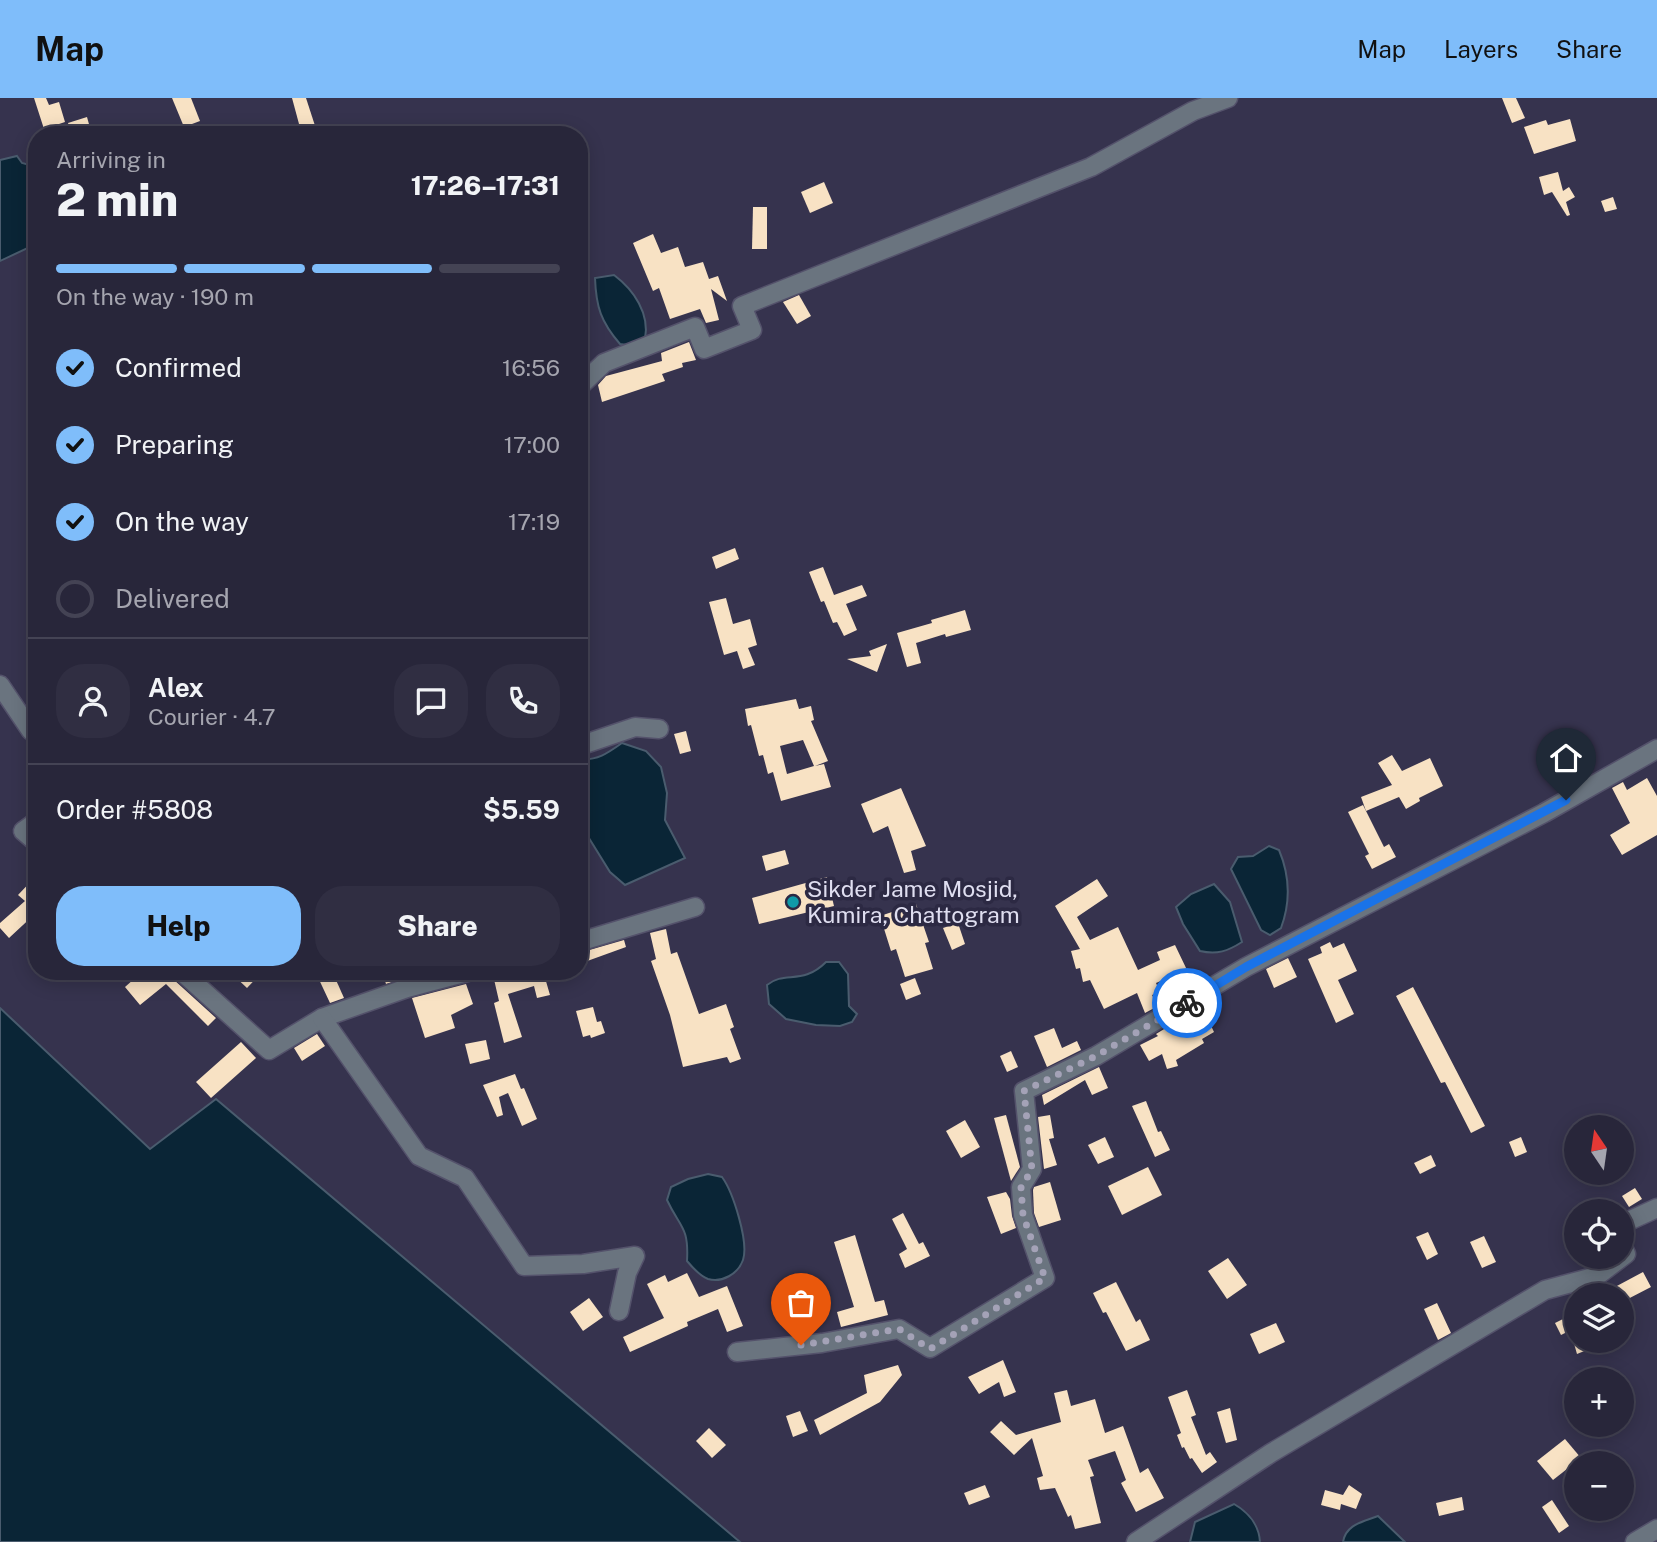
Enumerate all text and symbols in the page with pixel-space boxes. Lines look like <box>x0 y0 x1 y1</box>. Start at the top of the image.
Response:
text: Map <box>35 30 104 68</box>
text: Map <box>1357 35 1406 63</box>
text: Layers <box>1444 35 1518 63</box>
text: Share <box>1556 35 1622 63</box>
text: Arriving in <box>56 146 166 173</box>
text: 17:26–17:31 <box>411 170 560 201</box>
text: 2 min <box>56 172 178 226</box>
text: On the way · 190 m <box>56 283 254 310</box>
icon: check <box>56 349 94 387</box>
text: Confirmed <box>115 352 242 383</box>
text: 16:56 <box>502 354 560 381</box>
icon: check <box>56 426 94 464</box>
text: Preparing <box>115 429 234 460</box>
text: 17:00 <box>504 431 560 458</box>
icon: check <box>56 503 94 541</box>
text: On the way <box>115 506 249 537</box>
text: 17:19 <box>508 508 560 535</box>
text: Delivered <box>115 583 230 614</box>
button: person <box>56 664 130 738</box>
button: chat <box>394 664 468 738</box>
button: phone <box>486 664 560 738</box>
text: Alex <box>148 672 204 703</box>
text: Courier · 4.7 <box>148 703 276 730</box>
pin <box>1536 728 1596 800</box>
icon: home <box>1547 739 1585 777</box>
text: Order #5808 <box>56 794 213 825</box>
text: $5.59 <box>483 794 560 825</box>
place label: Sikder Jame Mosjid, Kumira, Chattogram <box>807 875 1020 928</box>
button: Help <box>56 886 301 966</box>
button: Share <box>315 886 560 966</box>
marker: Sikder Jame Mosjid, Kumira, Chattogram <box>785 894 801 910</box>
courier <box>1152 968 1222 1038</box>
icon: bike <box>1168 984 1206 1022</box>
north arrow <box>1564 1115 1634 1185</box>
map controls <box>1564 1115 1634 1521</box>
button: locate <box>1564 1199 1634 1269</box>
pin <box>771 1273 831 1345</box>
button: layers <box>1564 1283 1634 1353</box>
icon: bag <box>782 1284 820 1322</box>
button: + <box>1564 1367 1634 1437</box>
button: − <box>1564 1451 1634 1521</box>

